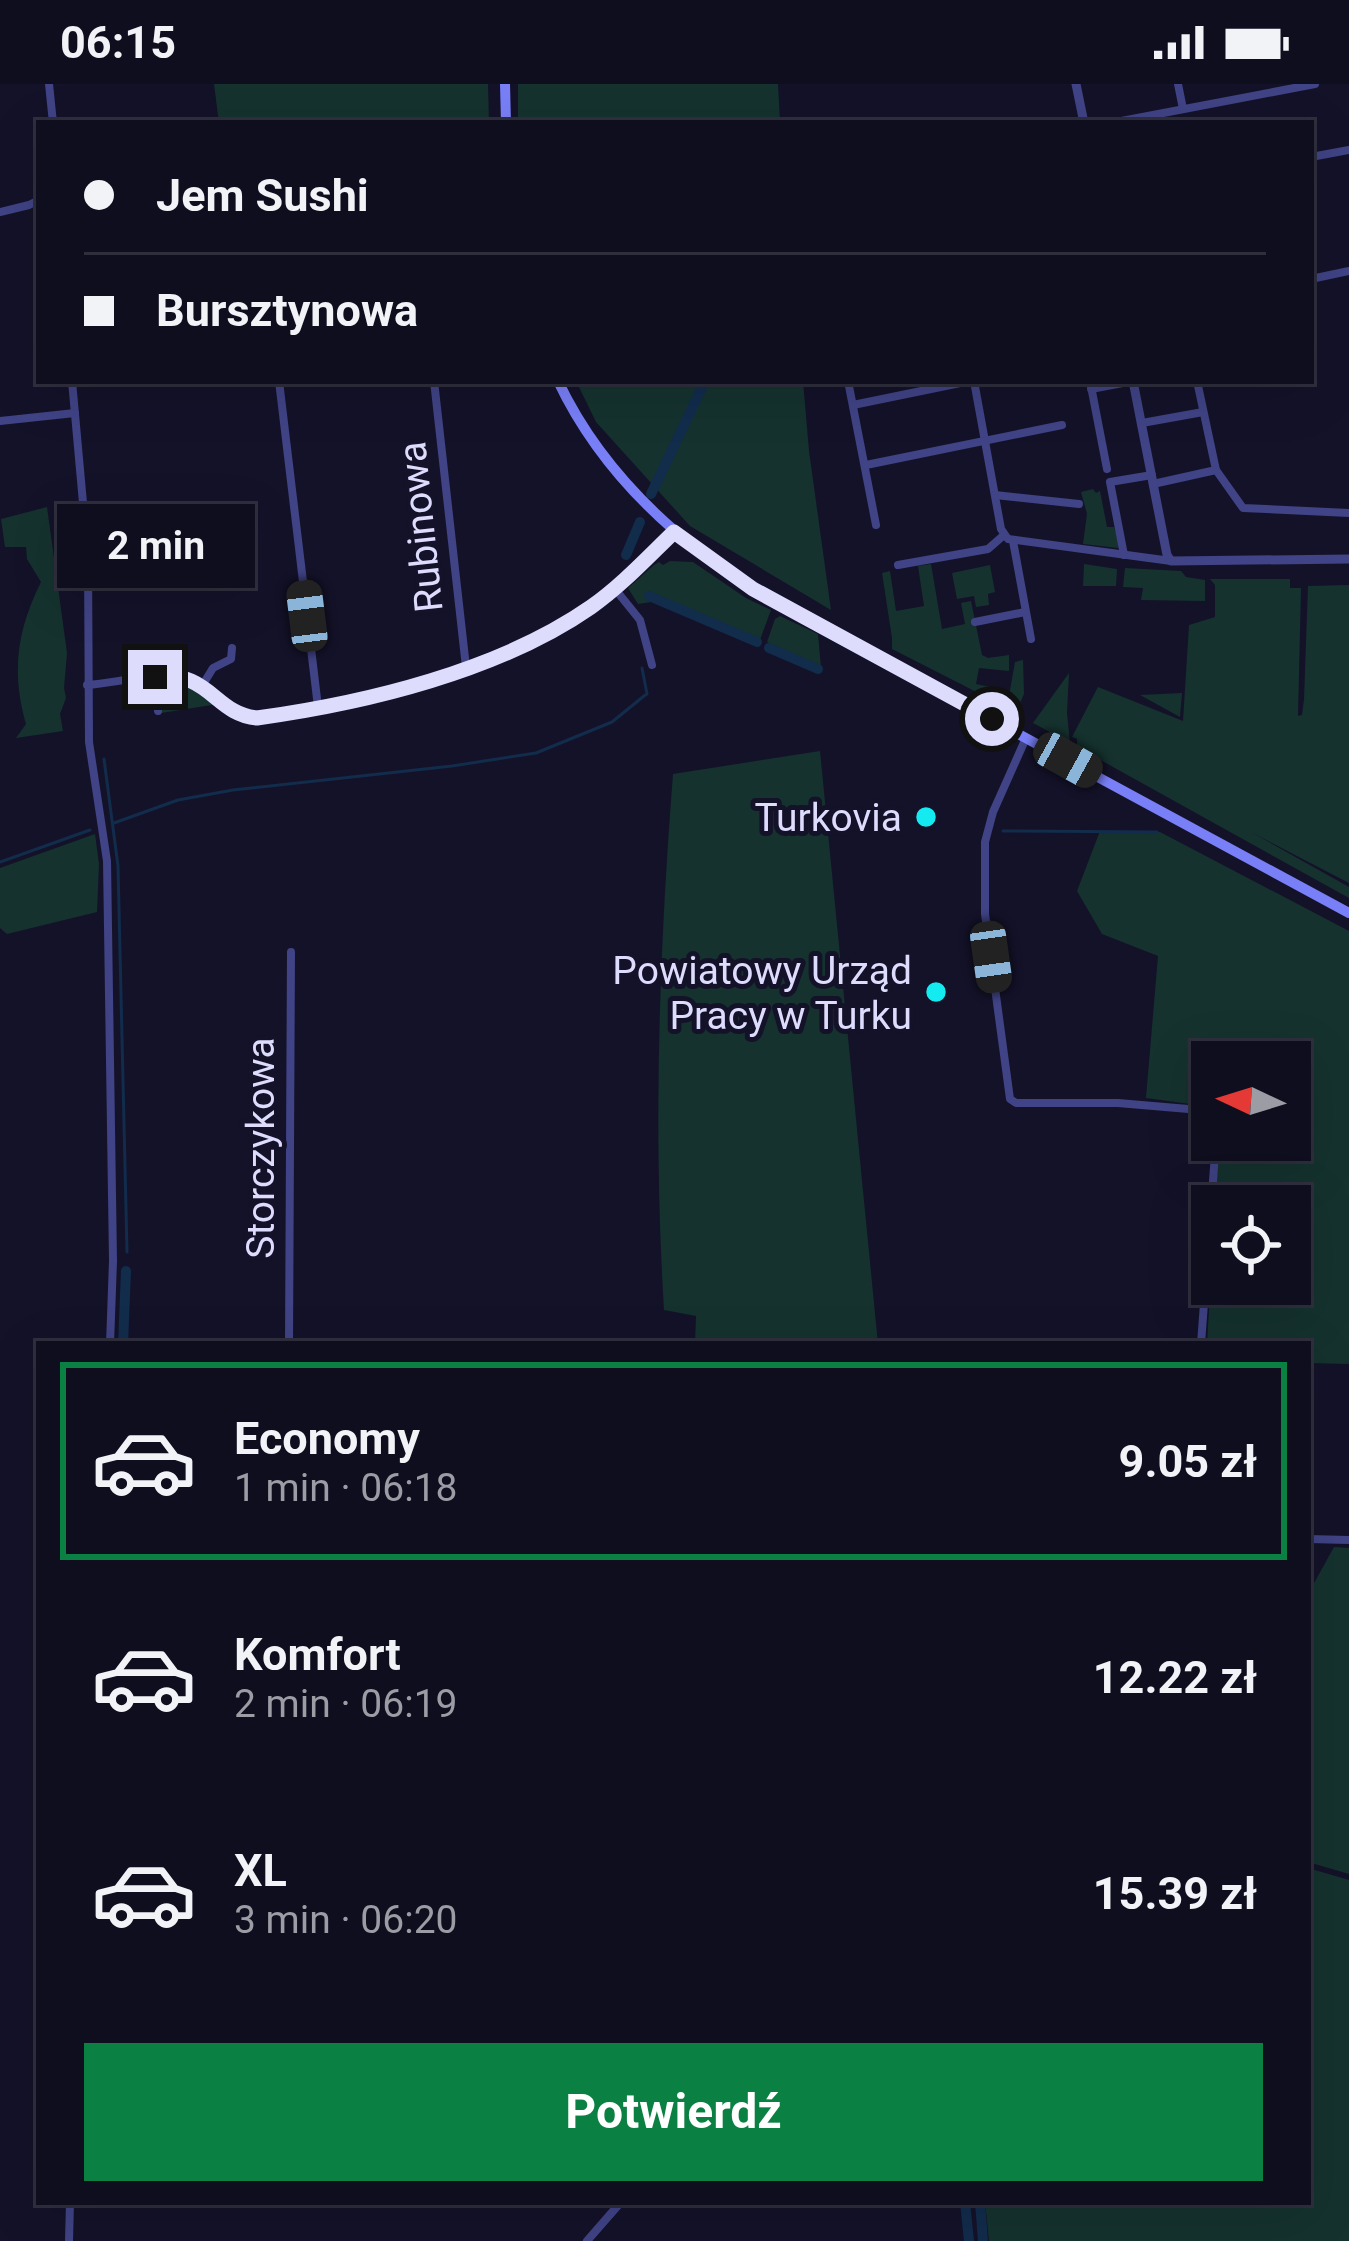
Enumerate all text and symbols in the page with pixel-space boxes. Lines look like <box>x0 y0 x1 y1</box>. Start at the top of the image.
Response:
text: 06:15 <box>60 16 176 69</box>
text: Jem Sushi <box>156 169 369 222</box>
text: Bursztynowa <box>156 284 418 337</box>
street label: Rubinowa <box>389 439 453 614</box>
callout: 2 min <box>56 503 254 587</box>
text: 2 min <box>107 523 205 569</box>
car <box>285 578 329 654</box>
route end <box>128 650 182 704</box>
route start <box>965 692 1019 746</box>
car <box>1028 727 1108 793</box>
place label: Turkovia <box>755 795 902 841</box>
marker: Turkovia <box>913 804 939 830</box>
car <box>968 919 1014 995</box>
place label: Powiatowy Urząd Pracy w Turku <box>612 948 912 1039</box>
marker: Powiatowy Urząd Pracy w Turku <box>923 979 949 1005</box>
street label: Storczykowa <box>238 1037 284 1259</box>
north arrow <box>1191 1041 1311 1161</box>
map controls <box>1191 1041 1311 1305</box>
button: locate <box>1191 1185 1311 1305</box>
icon: car <box>90 1407 198 1515</box>
text: Economy <box>234 1412 420 1465</box>
text: 9.05 zł <box>1119 1435 1257 1488</box>
text: 1 min · 06:18 <box>234 1465 457 1511</box>
icon: car <box>90 1623 198 1731</box>
text: Komfort <box>234 1628 401 1681</box>
text: 12.22 zł <box>1093 1651 1257 1704</box>
text: 2 min · 06:19 <box>234 1681 457 1727</box>
icon: car <box>90 1839 198 1947</box>
text: XL <box>234 1844 287 1897</box>
text: 15.39 zł <box>1093 1867 1257 1920</box>
text: 3 min · 06:20 <box>234 1897 457 1943</box>
button: Potwierdź <box>84 2043 1263 2181</box>

